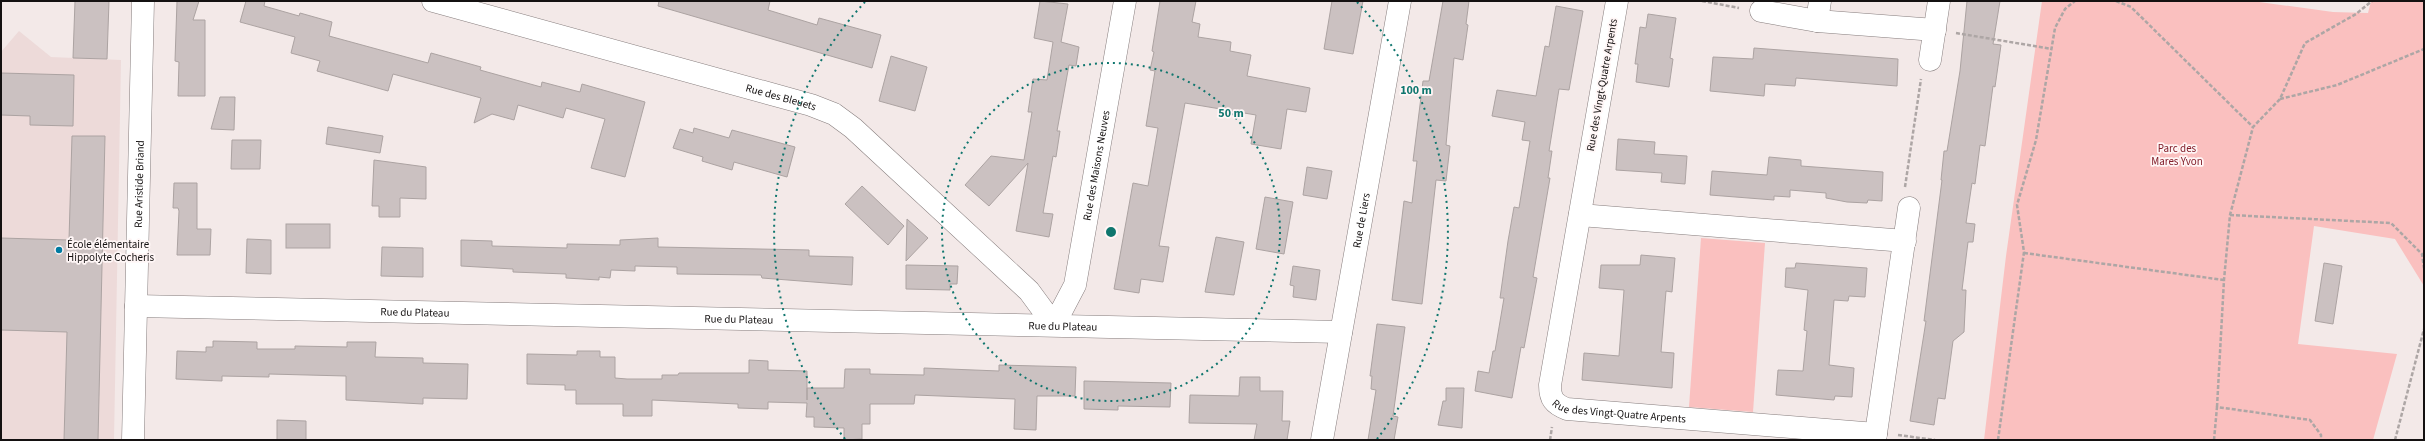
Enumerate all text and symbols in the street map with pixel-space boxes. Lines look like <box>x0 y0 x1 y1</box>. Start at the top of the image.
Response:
street label: Rue des Vingt-Quatre Arpents <box>1583 17 1621 152</box>
street label: Rue des Bleuets <box>744 80 819 114</box>
text: 100 m <box>1400 82 1432 99</box>
text: 50 m <box>1218 105 1244 122</box>
street label: Rue des Maisons Neuves <box>1079 109 1113 222</box>
street label: Rue Aristide Briand <box>130 140 147 228</box>
park label: Parc des Mares Yvon <box>2151 141 2203 169</box>
street label: Rue de Liers <box>1349 191 1373 249</box>
centre of rings <box>1104 225 1118 239</box>
place label: École élémentaire Hippolyte Cocheris <box>67 237 154 265</box>
marker: École élémentaire Hippolyte Cocheris <box>54 245 64 255</box>
street label: Rue du Plateau <box>380 304 450 320</box>
street label: Rue du Plateau <box>704 311 774 327</box>
street label: Rue du Plateau <box>1028 318 1098 334</box>
street label: Rue des Vingt-Quatre Arpents <box>1549 395 1687 426</box>

